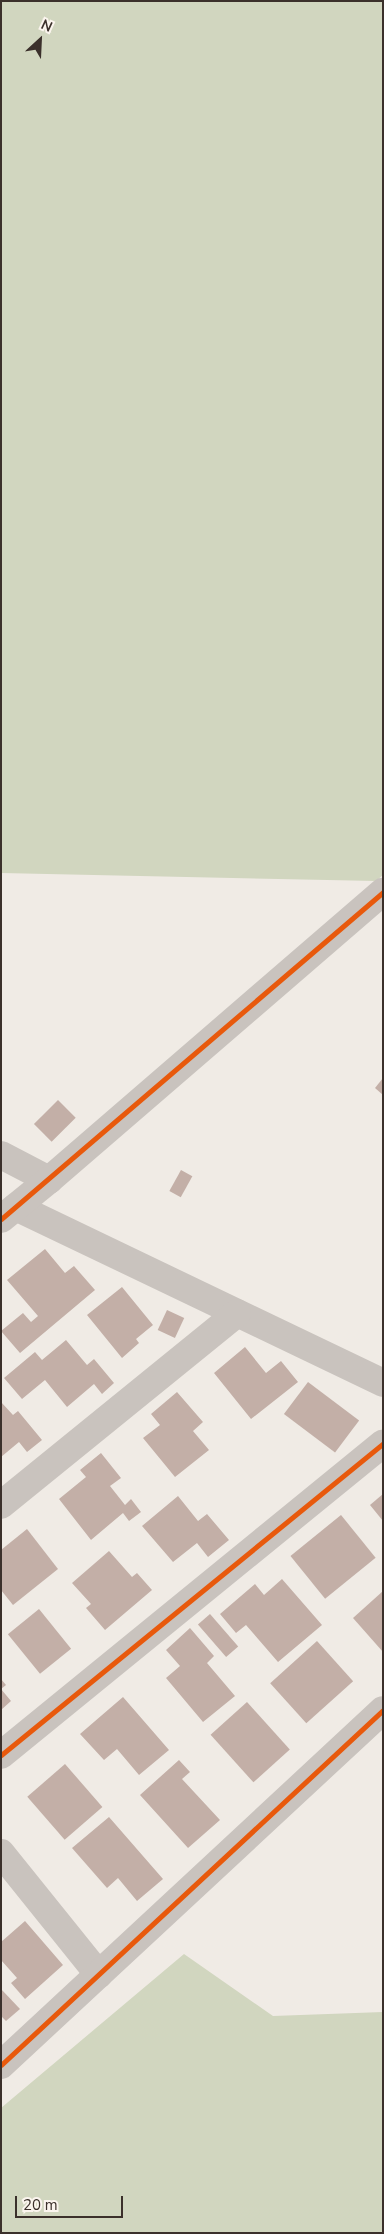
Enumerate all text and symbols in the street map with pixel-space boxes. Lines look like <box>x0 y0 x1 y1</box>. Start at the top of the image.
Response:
north arrow <box>15 15 65 65</box>
text: N <box>38 15 55 37</box>
scale bar <box>18 2186 125 2218</box>
text: 20 m <box>23 2195 58 2215</box>

